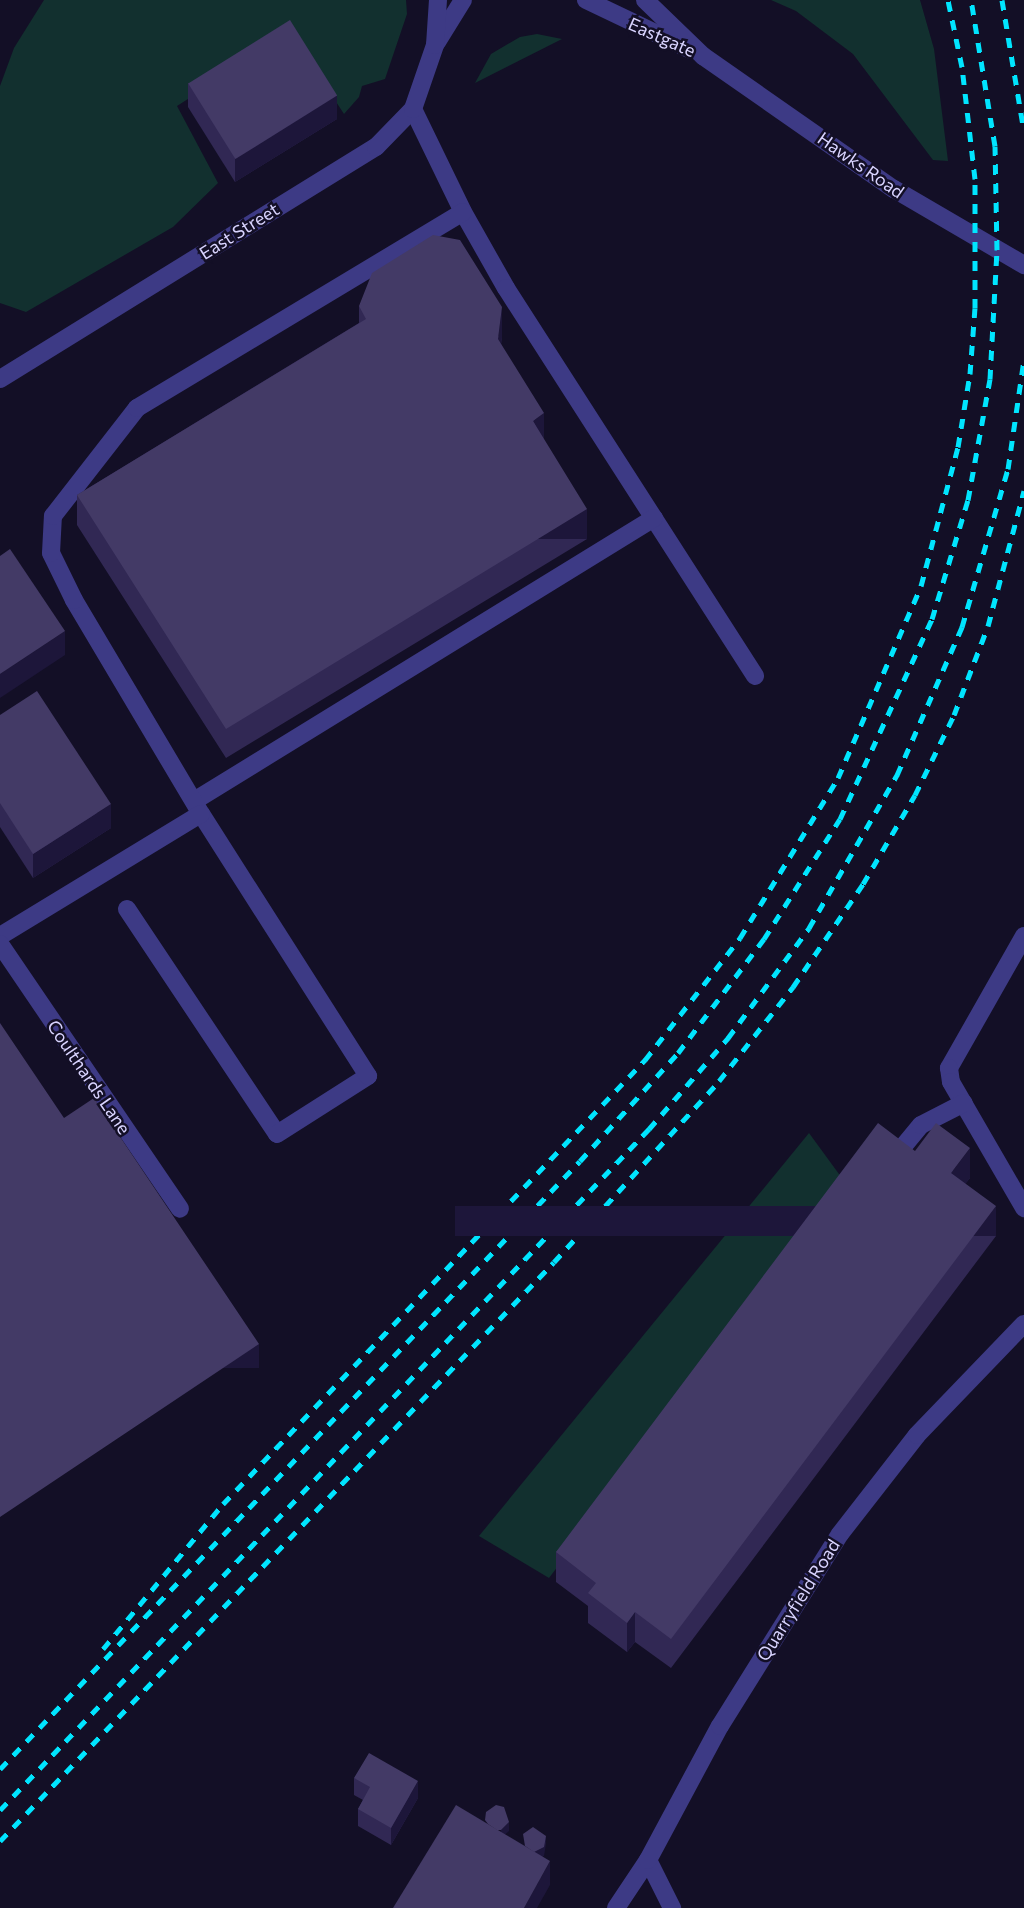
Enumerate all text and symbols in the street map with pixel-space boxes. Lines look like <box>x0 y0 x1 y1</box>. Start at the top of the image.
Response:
street label: Eastgate <box>625 13 699 61</box>
street label: Hawks Road <box>814 127 908 203</box>
street label: East Street <box>195 198 283 264</box>
street label: Coulthards Lane <box>43 1016 135 1138</box>
street label: Quarryfield Road <box>752 1535 844 1665</box>

